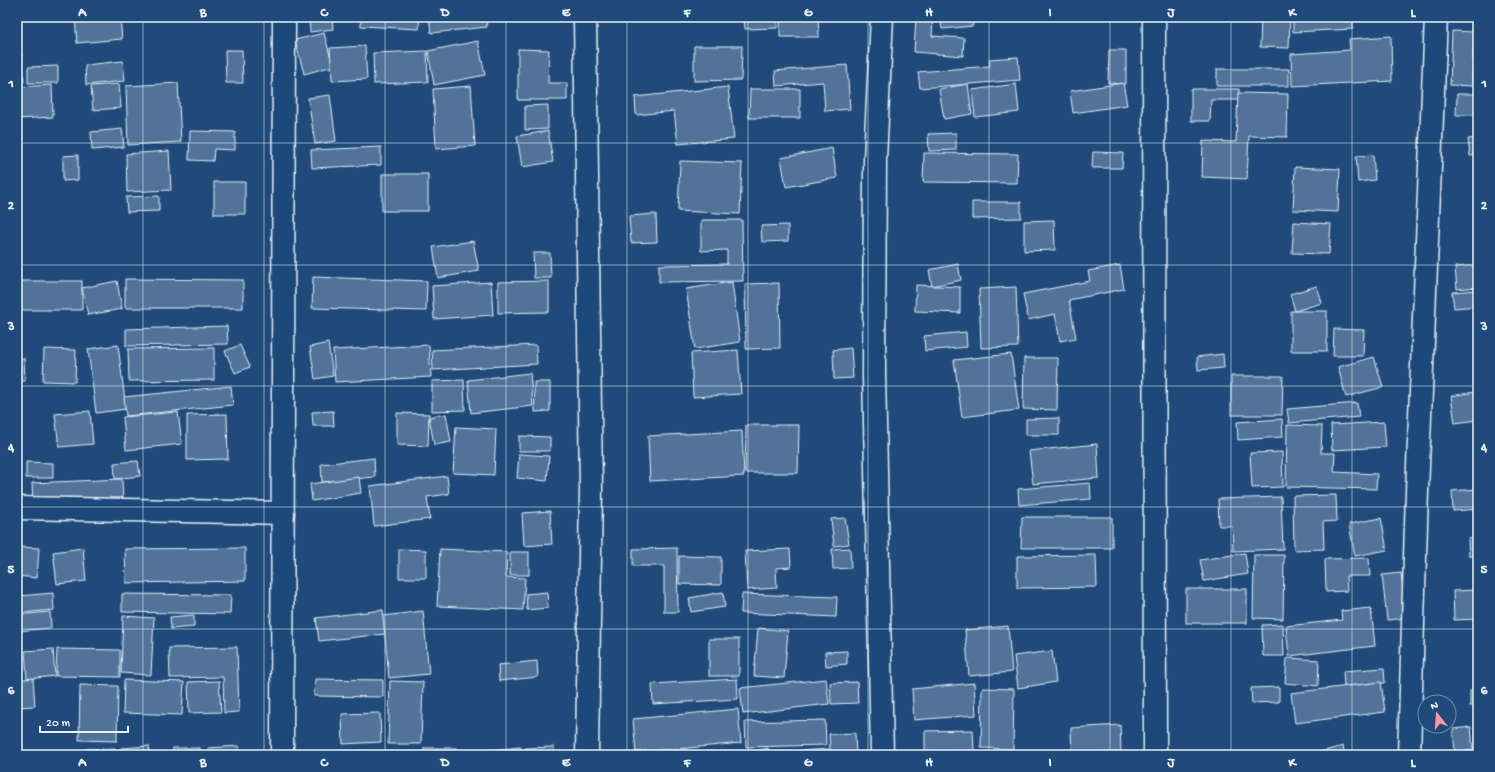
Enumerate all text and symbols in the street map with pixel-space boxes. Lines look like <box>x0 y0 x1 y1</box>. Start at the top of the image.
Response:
text: A <box>77 6 87 21</box>
text: B <box>199 6 208 21</box>
text: C <box>319 6 329 21</box>
text: D <box>440 6 450 21</box>
text: E <box>562 6 571 21</box>
text: F <box>683 6 692 21</box>
text: G <box>804 6 813 21</box>
text: H <box>925 6 933 21</box>
text: I <box>1048 6 1052 21</box>
text: J <box>1167 6 1176 21</box>
text: K <box>1287 6 1297 21</box>
text: L <box>1411 6 1417 21</box>
text: 1 <box>7 77 14 92</box>
text: 1 <box>1480 77 1487 92</box>
text: 2 <box>8 199 15 214</box>
text: 2 <box>1481 199 1488 214</box>
text: 3 <box>7 320 15 335</box>
text: 3 <box>1480 320 1488 335</box>
text: 4 <box>7 441 15 456</box>
text: 4 <box>1480 441 1488 456</box>
text: 5 <box>8 563 15 578</box>
text: 5 <box>1481 563 1488 578</box>
text: 6 <box>8 684 15 699</box>
text: 6 <box>1481 684 1488 699</box>
north arrow <box>1417 694 1457 734</box>
text: N <box>1429 700 1440 713</box>
scale bar <box>40 708 128 734</box>
text: 20 m <box>46 717 71 731</box>
text: A <box>77 756 87 771</box>
text: B <box>199 756 208 771</box>
text: C <box>319 756 329 771</box>
text: D <box>440 756 450 771</box>
text: E <box>562 756 571 771</box>
text: F <box>683 756 692 771</box>
text: G <box>804 756 813 771</box>
text: H <box>925 756 933 771</box>
text: I <box>1048 756 1052 771</box>
text: J <box>1167 756 1176 771</box>
text: K <box>1287 756 1297 771</box>
text: L <box>1411 756 1417 771</box>

